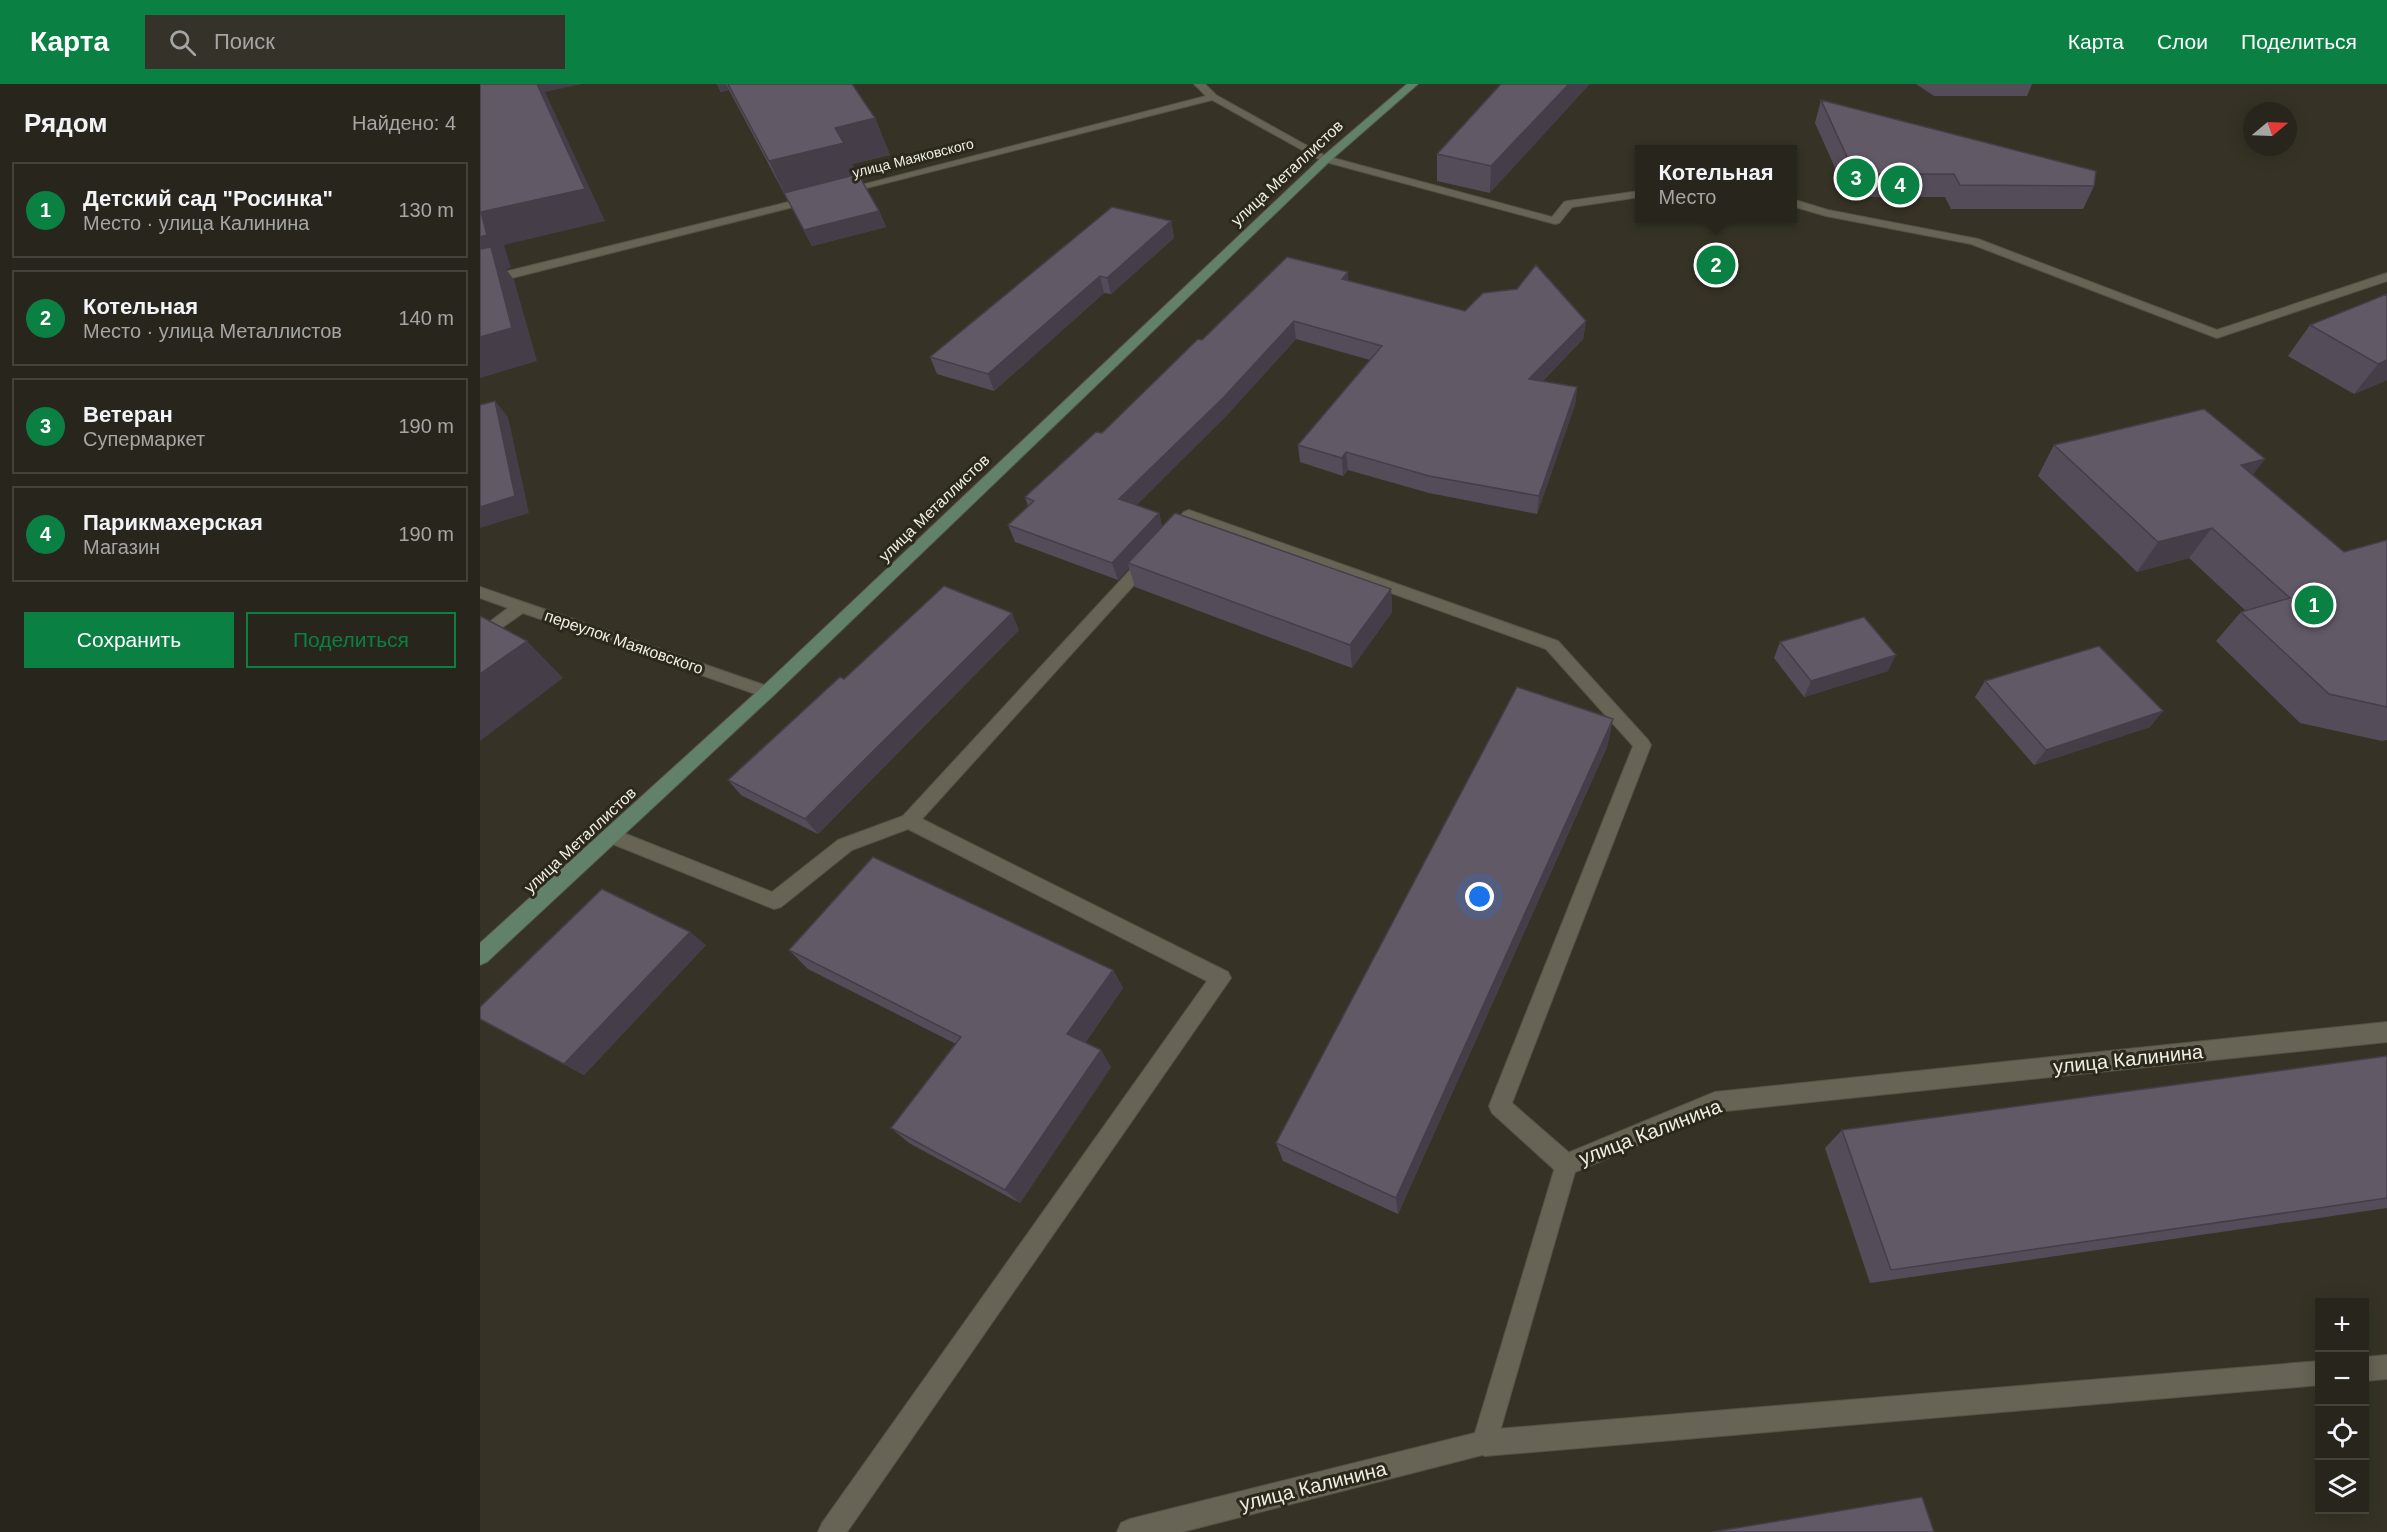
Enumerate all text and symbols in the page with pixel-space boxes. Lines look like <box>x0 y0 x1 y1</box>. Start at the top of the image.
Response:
search box <box>145 15 565 69</box>
text: Карта <box>30 26 109 57</box>
icon: search <box>166 26 199 59</box>
text: Поиск <box>214 29 275 54</box>
text: Карта <box>2068 30 2124 53</box>
text: Слои <box>2157 30 2208 53</box>
text: Поделиться <box>2241 30 2357 53</box>
north arrow <box>2243 102 2297 156</box>
text: Рядом <box>24 108 107 138</box>
text: Найдено: 4 <box>352 112 456 134</box>
street label: улица Металлистов <box>1228 117 1346 229</box>
street label: улица Маяковского <box>851 135 976 181</box>
popup <box>1635 145 1797 223</box>
pin: 3 <box>1836 156 1876 200</box>
text: Котельная <box>1658 160 1774 185</box>
pin: 4 <box>1880 162 1920 208</box>
text: Детский сад "Росинка" <box>83 186 333 211</box>
text: Место <box>1658 186 1716 208</box>
text: 1 <box>40 199 51 221</box>
text: 130 m <box>398 199 454 221</box>
text: Место · улица Калинина <box>83 212 309 234</box>
pin: 2 <box>1696 242 1736 288</box>
text: Котельная <box>83 294 198 319</box>
text: 2 <box>40 307 51 329</box>
text: 140 m <box>398 307 454 329</box>
text: Место · улица Металлистов <box>83 320 342 342</box>
text: Ветеран <box>83 402 173 427</box>
text: 3 <box>40 415 51 437</box>
text: 190 m <box>398 415 454 437</box>
text: Супермаркет <box>83 428 205 450</box>
street label: улица Металлистов <box>875 451 993 565</box>
text: Парикмахерская <box>83 510 263 535</box>
text: 4 <box>40 523 51 545</box>
text: 190 m <box>398 523 454 545</box>
text: Магазин <box>83 536 160 558</box>
pin: 1 <box>2294 582 2334 628</box>
street label: переулок Маяковского <box>542 607 706 677</box>
button: Сохранить <box>24 612 234 668</box>
button: Поделиться <box>246 612 456 668</box>
street label: улица Металлистов <box>521 784 639 896</box>
your location <box>1465 882 1494 911</box>
street label: улица Калинина <box>2052 1040 2205 1078</box>
street label: улица Калинина <box>1576 1094 1725 1169</box>
map controls <box>2315 1298 2369 1514</box>
button: + <box>2315 1298 2369 1352</box>
button: − <box>2315 1352 2369 1406</box>
button: locate <box>2315 1406 2369 1460</box>
street label: улица Калинина <box>1237 1457 1390 1515</box>
button: layers <box>2315 1460 2369 1514</box>

